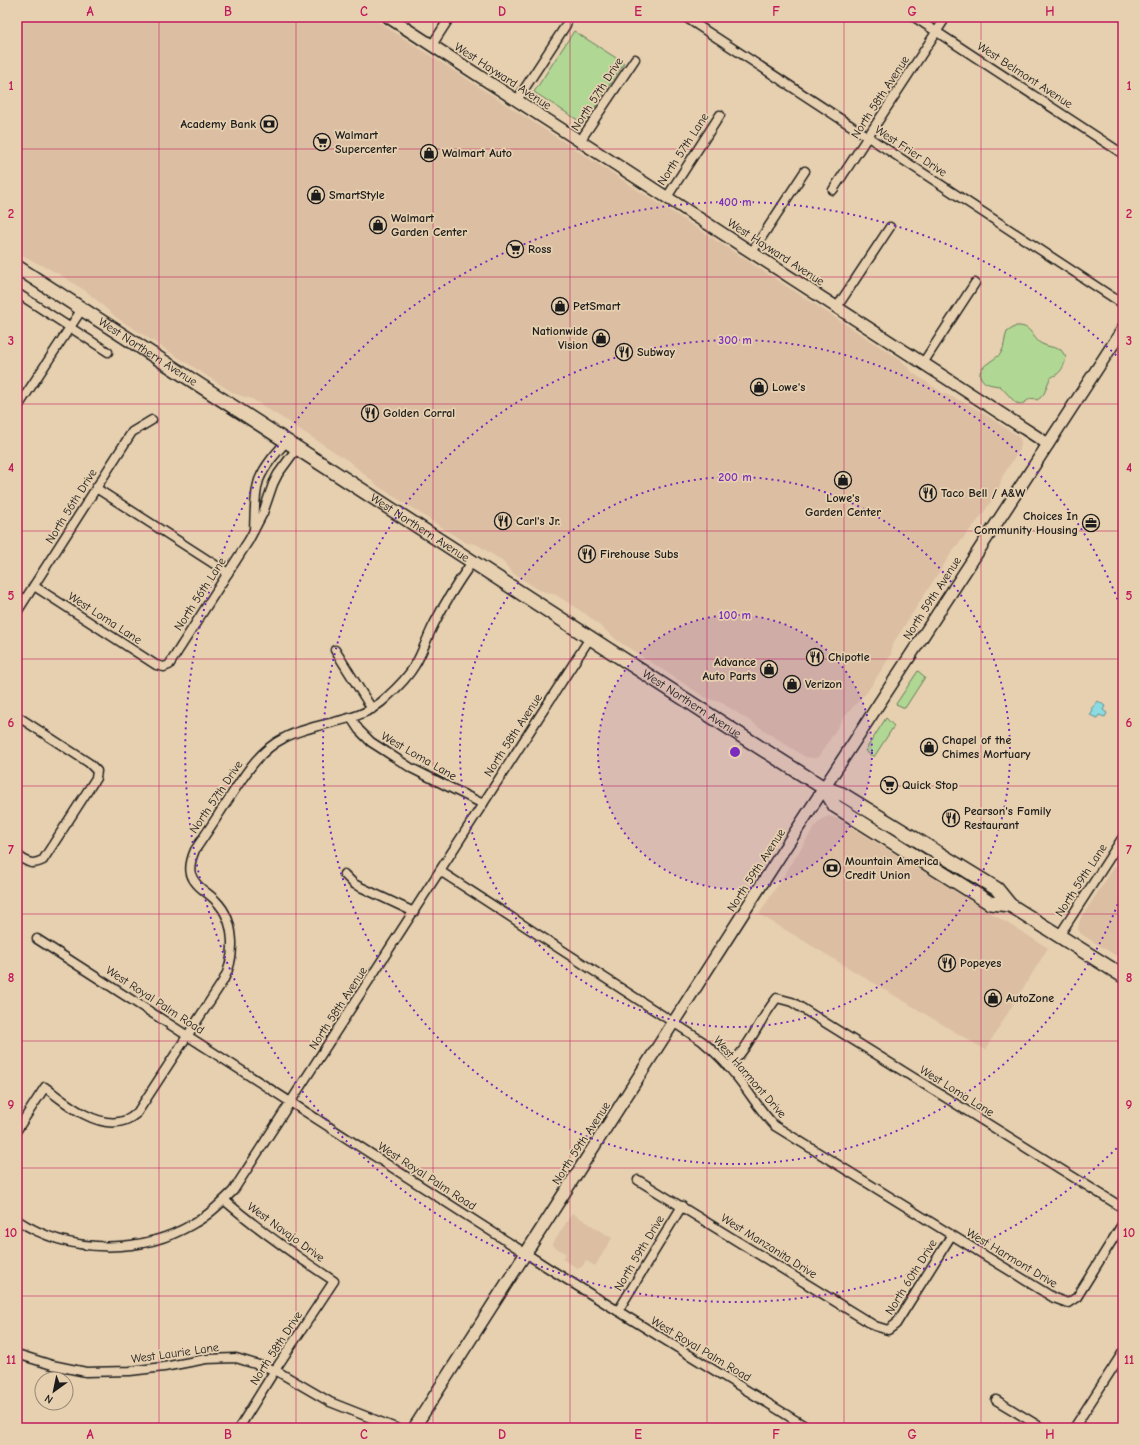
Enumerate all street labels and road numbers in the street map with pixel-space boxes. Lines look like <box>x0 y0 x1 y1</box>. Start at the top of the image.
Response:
street label: West Hayward Avenue <box>452 39 554 113</box>
street label: West Belmont Avenue <box>975 39 1075 111</box>
street label: North 58th Avenue <box>848 53 912 141</box>
street label: North 57th Drive <box>568 55 626 133</box>
street label: North 57th Lane <box>654 110 712 188</box>
street label: West Frier Drive <box>872 123 950 179</box>
street label: West Hayward Avenue <box>725 215 827 289</box>
street label: West Northern Avenue <box>96 315 200 389</box>
street label: North 56th Drive <box>42 466 100 546</box>
street label: West Northern Avenue <box>368 491 472 565</box>
street label: North 59th Avenue <box>900 554 964 642</box>
street label: North 56th Lane <box>171 555 229 633</box>
street label: West Loma Lane <box>66 589 144 647</box>
street label: West Northern Avenue <box>640 667 744 741</box>
street label: North 58th Avenue <box>481 691 545 779</box>
street label: West Loma Lane <box>379 729 459 783</box>
street label: North 57th Drive <box>186 758 246 836</box>
street label: North 59th Avenue <box>724 826 788 914</box>
street label: North 59th Lane <box>1052 841 1110 919</box>
street label: West Royal Palm Road <box>103 963 207 1037</box>
street label: North 58th Avenue <box>306 964 370 1052</box>
street label: West Harmont Drive <box>711 1033 789 1121</box>
street label: West Loma Lane <box>917 1063 997 1119</box>
street label: North 59th Avenue <box>549 1099 613 1187</box>
street label: West Royal Palm Road <box>375 1139 479 1213</box>
street label: West Navajo Drive <box>245 1199 327 1265</box>
street label: West Manzanita Drive <box>718 1211 820 1281</box>
street label: North 59th Drive <box>611 1213 667 1293</box>
street label: West Harmont Drive <box>964 1225 1060 1291</box>
street label: North 60th Drive <box>882 1237 940 1317</box>
street label: North 58th Drive <box>247 1308 305 1388</box>
street label: West Royal Palm Road <box>648 1314 754 1384</box>
street label: West Laurie Lane <box>130 1340 220 1366</box>

